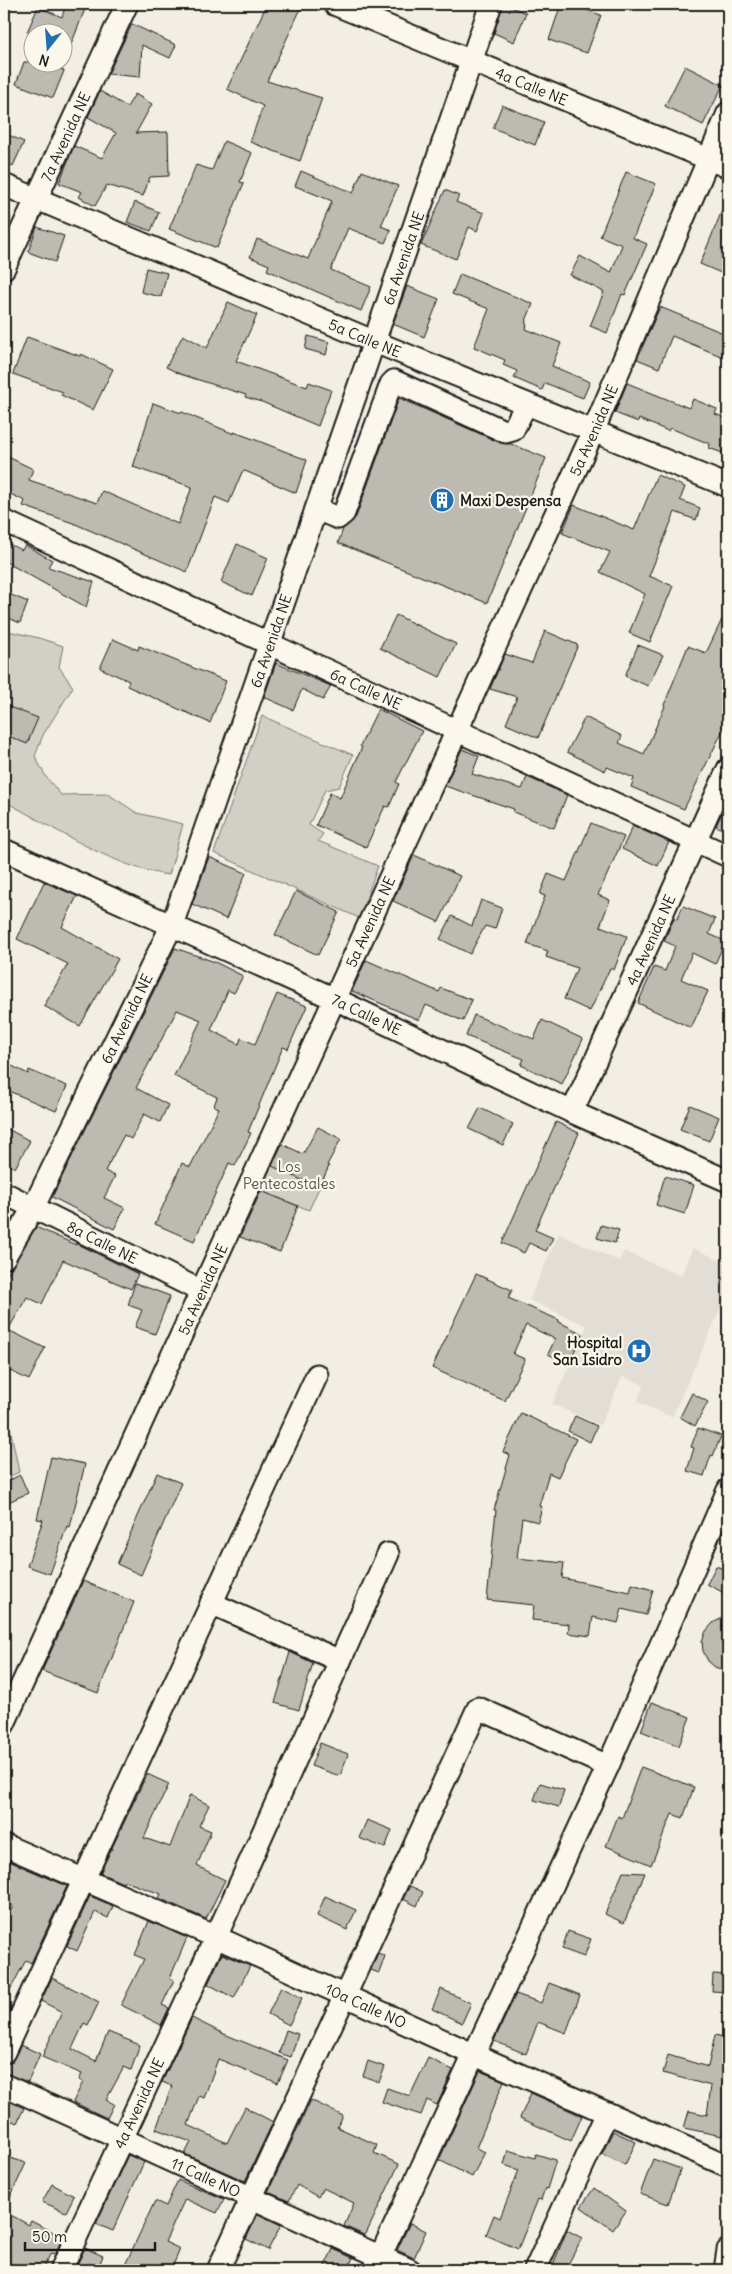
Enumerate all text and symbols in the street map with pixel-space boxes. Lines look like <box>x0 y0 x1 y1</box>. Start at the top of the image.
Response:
north arrow <box>22 22 72 72</box>
text: N <box>37 50 51 70</box>
street label: 4a Calle NE <box>493 62 571 109</box>
street label: 7a Avenida NE <box>36 89 94 184</box>
street label: 6a Avenida NE <box>378 208 428 307</box>
street label: 5a Calle NE <box>326 314 404 361</box>
street label: 5a Avenida NE <box>565 381 622 479</box>
building icon: Maxi Despensa <box>429 487 455 513</box>
place label: Maxi Despensa <box>460 491 562 511</box>
street label: 6a Avenida NE <box>245 591 296 690</box>
street label: 6a Calle NE <box>327 664 405 713</box>
street label: 5a Avenida NE <box>341 873 399 970</box>
street label: 4a Avenida NE <box>621 891 679 988</box>
street label: 6a Avenida NE <box>96 970 156 1067</box>
street label: 7a Calle NE <box>328 989 405 1039</box>
park label: Los Pentecostales <box>243 1157 336 1193</box>
street label: 8a Calle NE <box>64 1216 141 1268</box>
street label: 5a Avenida NE <box>173 1240 231 1338</box>
place label: Hospital San Isidro <box>553 1333 623 1369</box>
hospital icon: Hospital San Isidro <box>626 1338 652 1364</box>
street label: 10a Calle NO <box>323 1979 409 2032</box>
street label: 4a Avenida NE <box>109 2055 168 2152</box>
street label: 11 Calle NO <box>168 2153 244 2201</box>
scale bar <box>25 2219 155 2251</box>
text: 50 m <box>32 2227 67 2246</box>

